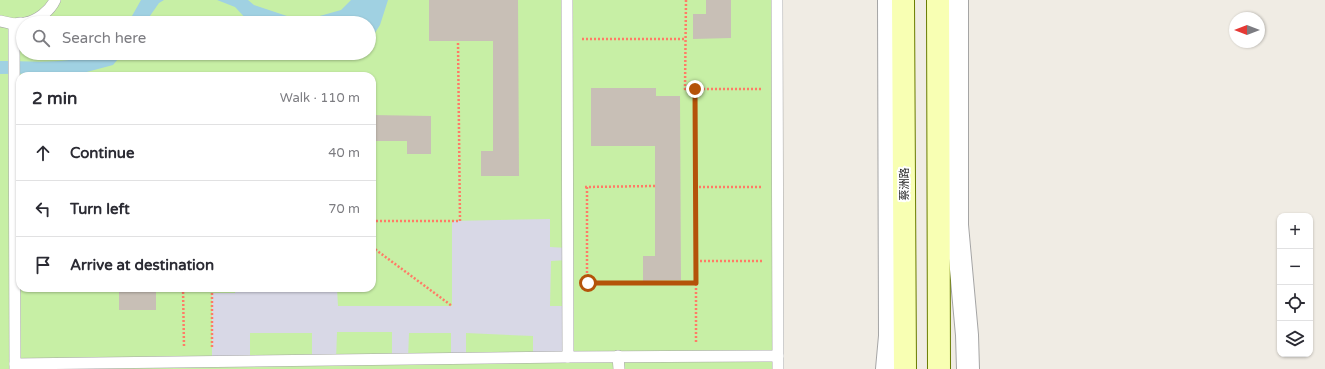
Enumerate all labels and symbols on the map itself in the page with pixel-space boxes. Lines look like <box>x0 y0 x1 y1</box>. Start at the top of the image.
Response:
north arrow <box>1229 12 1265 48</box>
route end <box>686 80 704 98</box>
street label: 蔡洲路 <box>898 168 911 201</box>
route start <box>579 274 597 292</box>

